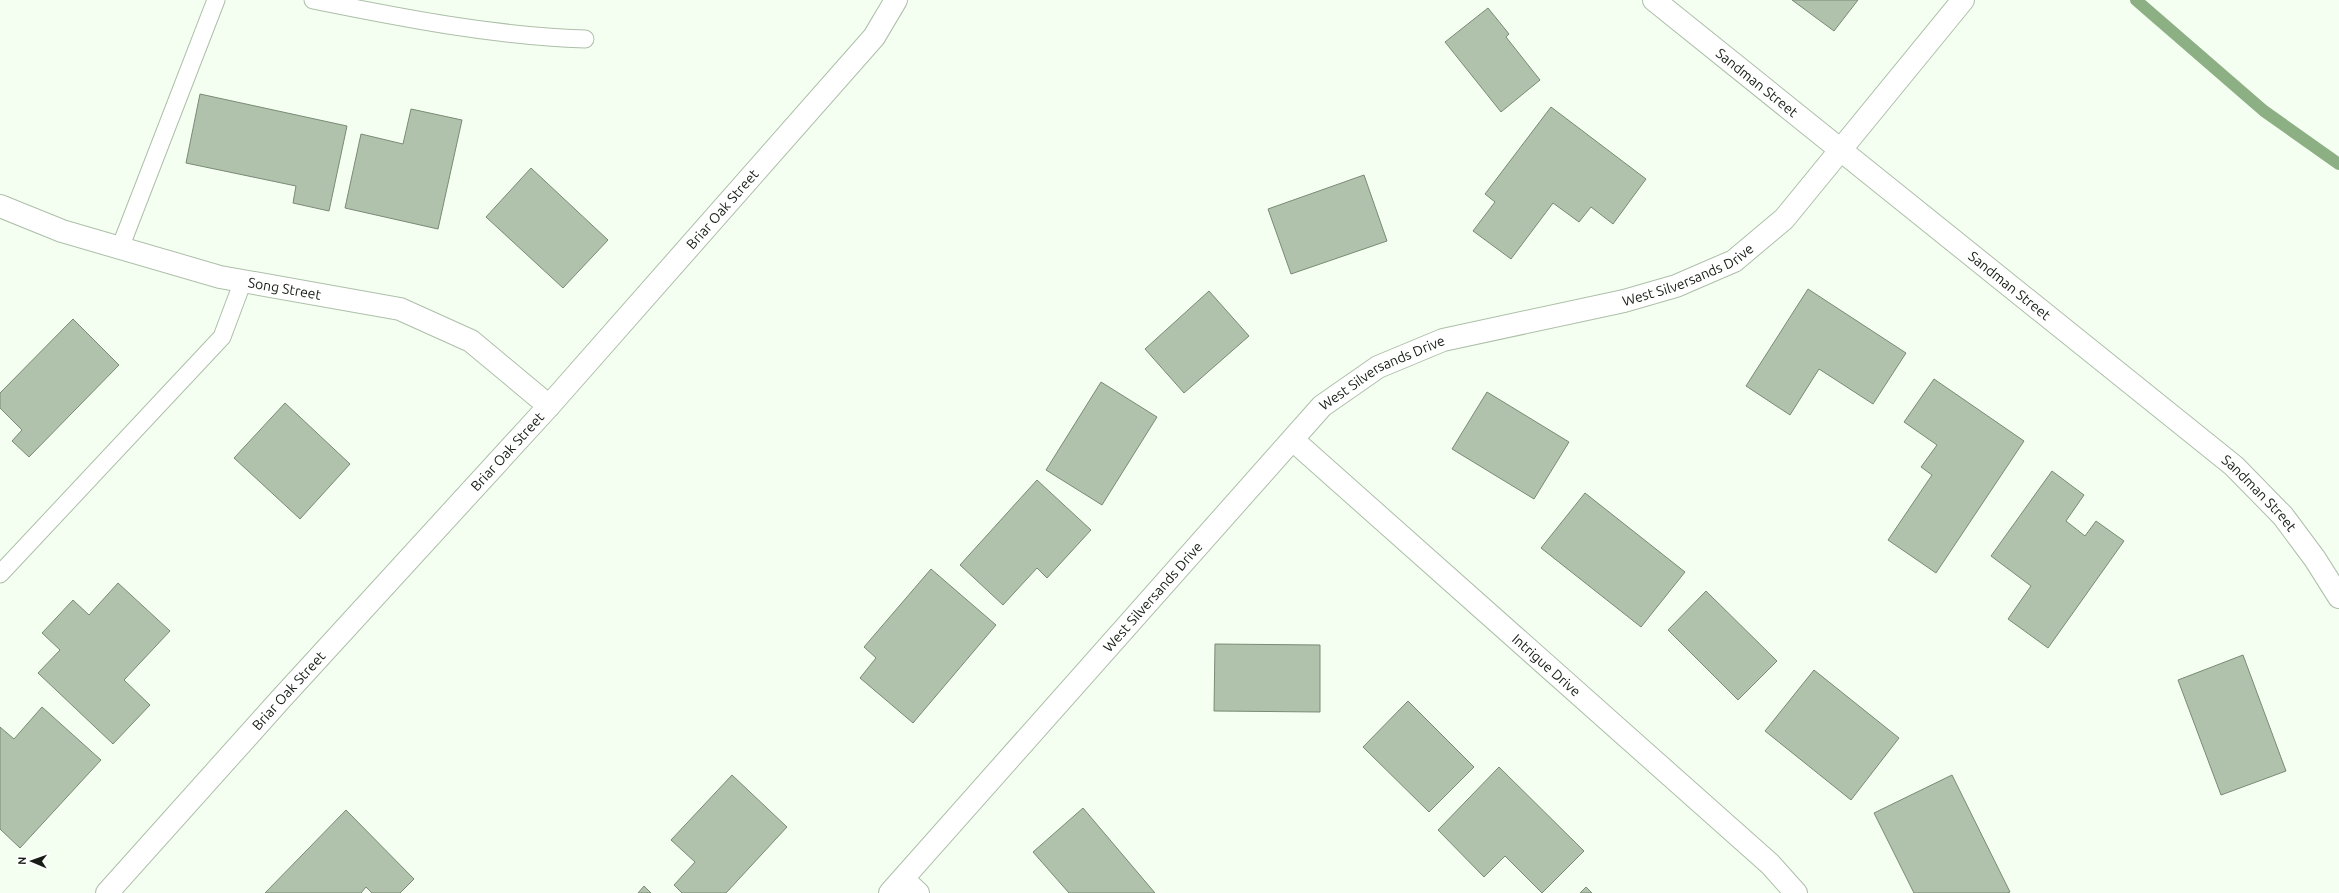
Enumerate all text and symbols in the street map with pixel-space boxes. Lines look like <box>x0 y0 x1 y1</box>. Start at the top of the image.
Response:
street label: Sandman Street <box>1713 45 1801 121</box>
street label: Briar Oak Street <box>683 166 762 252</box>
street label: West Silversands Drive <box>1620 240 1757 309</box>
street label: Sandman Street <box>1965 248 2054 324</box>
street label: Song Street <box>247 274 323 303</box>
street label: West Silversands Drive <box>1316 332 1447 414</box>
street label: Briar Oak Street <box>467 409 548 494</box>
street label: Sandman Street <box>2219 451 2300 535</box>
street label: West Silversands Drive <box>1100 539 1206 655</box>
street label: Intrigue Drive <box>1509 631 1584 700</box>
street label: Briar Oak Street <box>249 648 329 733</box>
north arrow <box>12 841 52 881</box>
text: N <box>16 856 28 865</box>

